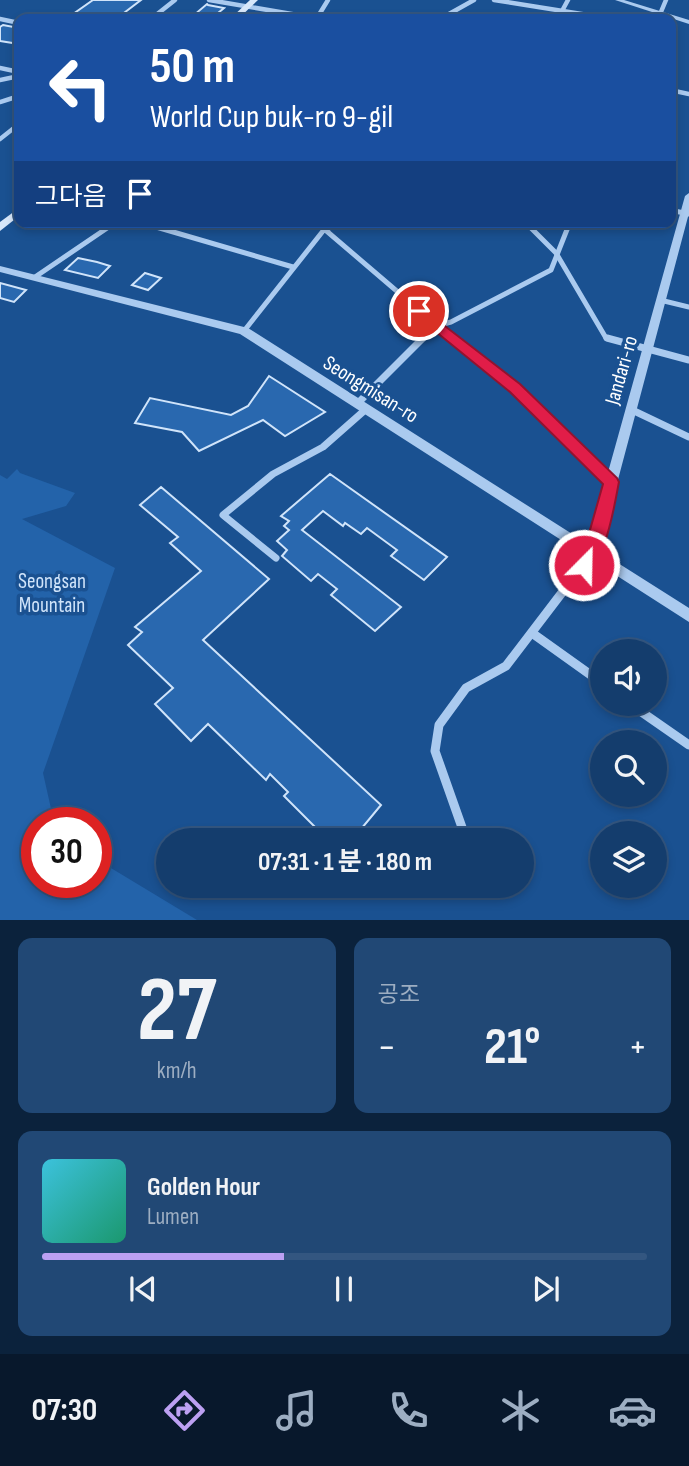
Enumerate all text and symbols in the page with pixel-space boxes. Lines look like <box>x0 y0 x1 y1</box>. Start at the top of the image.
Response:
text: 50 m <box>150 38 235 97</box>
icon: left <box>35 42 126 133</box>
text: World Cup buk-ro 9-gil <box>150 98 393 137</box>
icon: arrive <box>121 175 159 213</box>
text: 그다음 <box>35 182 107 213</box>
pin <box>389 281 449 341</box>
icon: arrive <box>400 292 438 330</box>
street label: Jandari-ro <box>600 333 643 408</box>
street label: Seongmisan-ro <box>319 350 423 429</box>
position arrow <box>547 528 621 602</box>
park label: Seongsan Mountain <box>18 569 86 618</box>
map controls <box>590 639 667 898</box>
button: sound <box>590 639 667 716</box>
button: search <box>590 730 667 807</box>
speed limit sign: 30 <box>21 807 112 898</box>
button: layers <box>590 821 667 898</box>
text: 07:31 · 1 분 · 180 m <box>258 847 432 878</box>
text: 27 <box>137 957 217 1066</box>
text: 공조 <box>378 981 420 1009</box>
text: 21° <box>484 1016 540 1079</box>
text: − <box>378 1025 396 1070</box>
text: + <box>628 1025 647 1070</box>
text: km/h <box>157 1057 197 1085</box>
text: Golden Hour <box>147 1172 260 1203</box>
text: Lumen <box>147 1203 199 1231</box>
icon: previous <box>124 1270 162 1308</box>
icon: pause <box>325 1270 363 1308</box>
icon: next <box>527 1270 565 1308</box>
icon: directions <box>160 1386 209 1435</box>
icon: music <box>272 1386 321 1435</box>
icon: phone <box>384 1386 433 1435</box>
icon: climate <box>496 1386 545 1435</box>
icon: car <box>608 1386 657 1435</box>
text: 07:30 <box>32 1391 97 1430</box>

